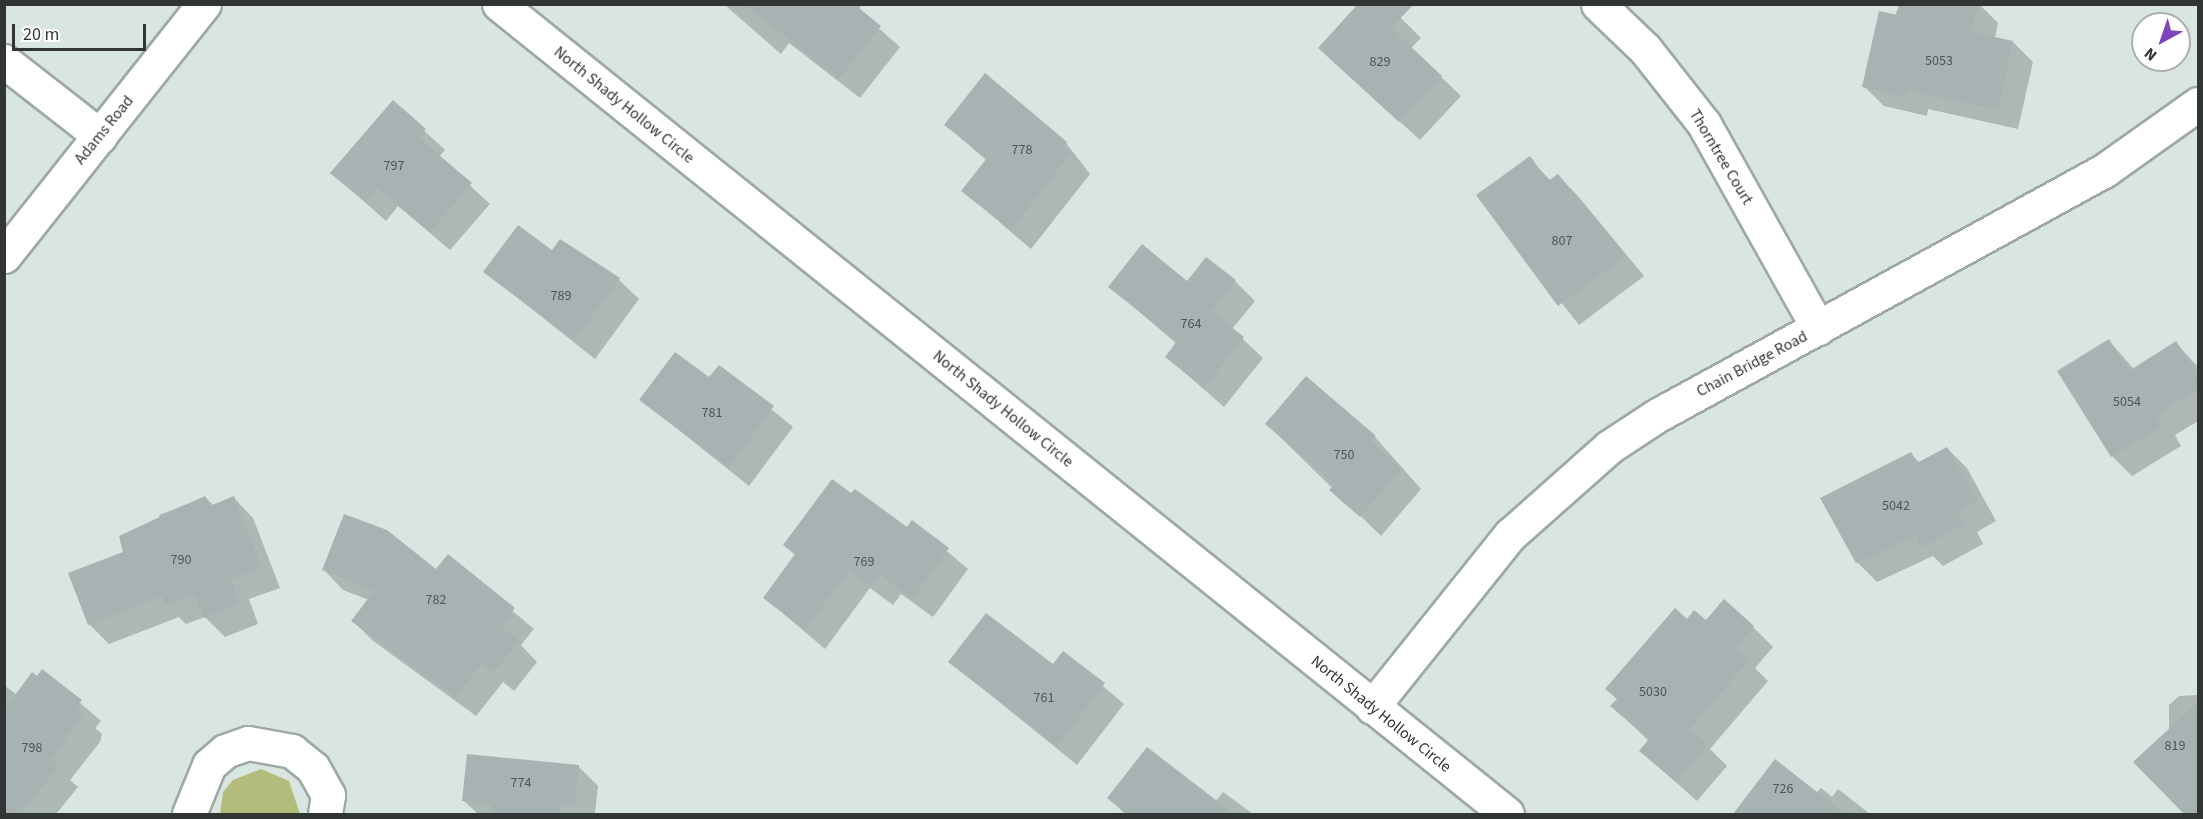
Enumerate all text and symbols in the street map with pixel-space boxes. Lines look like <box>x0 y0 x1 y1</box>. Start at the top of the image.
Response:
scale bar <box>15 12 148 50</box>
north arrow <box>2131 12 2191 72</box>
text: 20 m <box>23 22 59 47</box>
street label: North Shady Hollow Circle <box>550 42 698 168</box>
text: N <box>2140 42 2162 66</box>
house number: 5053 <box>1925 53 1953 69</box>
house number: 829 <box>1370 54 1390 70</box>
street label: Adams Road <box>70 92 138 168</box>
street label: Thorntree Court <box>1685 106 1757 208</box>
house number: 778 <box>1012 142 1032 158</box>
house number: 797 <box>384 158 404 174</box>
house number: 807 <box>1552 233 1572 249</box>
house number: 789 <box>551 288 571 304</box>
house number: 764 <box>1181 316 1201 332</box>
street label: Chain Bridge Road <box>1693 327 1811 401</box>
street label: North Shady Hollow Circle <box>929 346 1077 472</box>
house number: 5054 <box>2113 394 2141 410</box>
house number: 781 <box>702 405 722 421</box>
house number: 750 <box>1334 447 1354 463</box>
house number: 5042 <box>1882 498 1910 514</box>
house number: 790 <box>171 552 191 568</box>
house number: 769 <box>854 554 874 570</box>
house number: 782 <box>426 592 446 608</box>
street label: North Shady Hollow Circle <box>1307 651 1455 777</box>
house number: 5030 <box>1639 684 1667 700</box>
house number: 761 <box>1034 690 1054 706</box>
house number: 819 <box>2165 738 2185 754</box>
house number: 798 <box>22 740 42 756</box>
house number: 774 <box>511 775 531 791</box>
house number: 726 <box>1773 781 1793 797</box>

